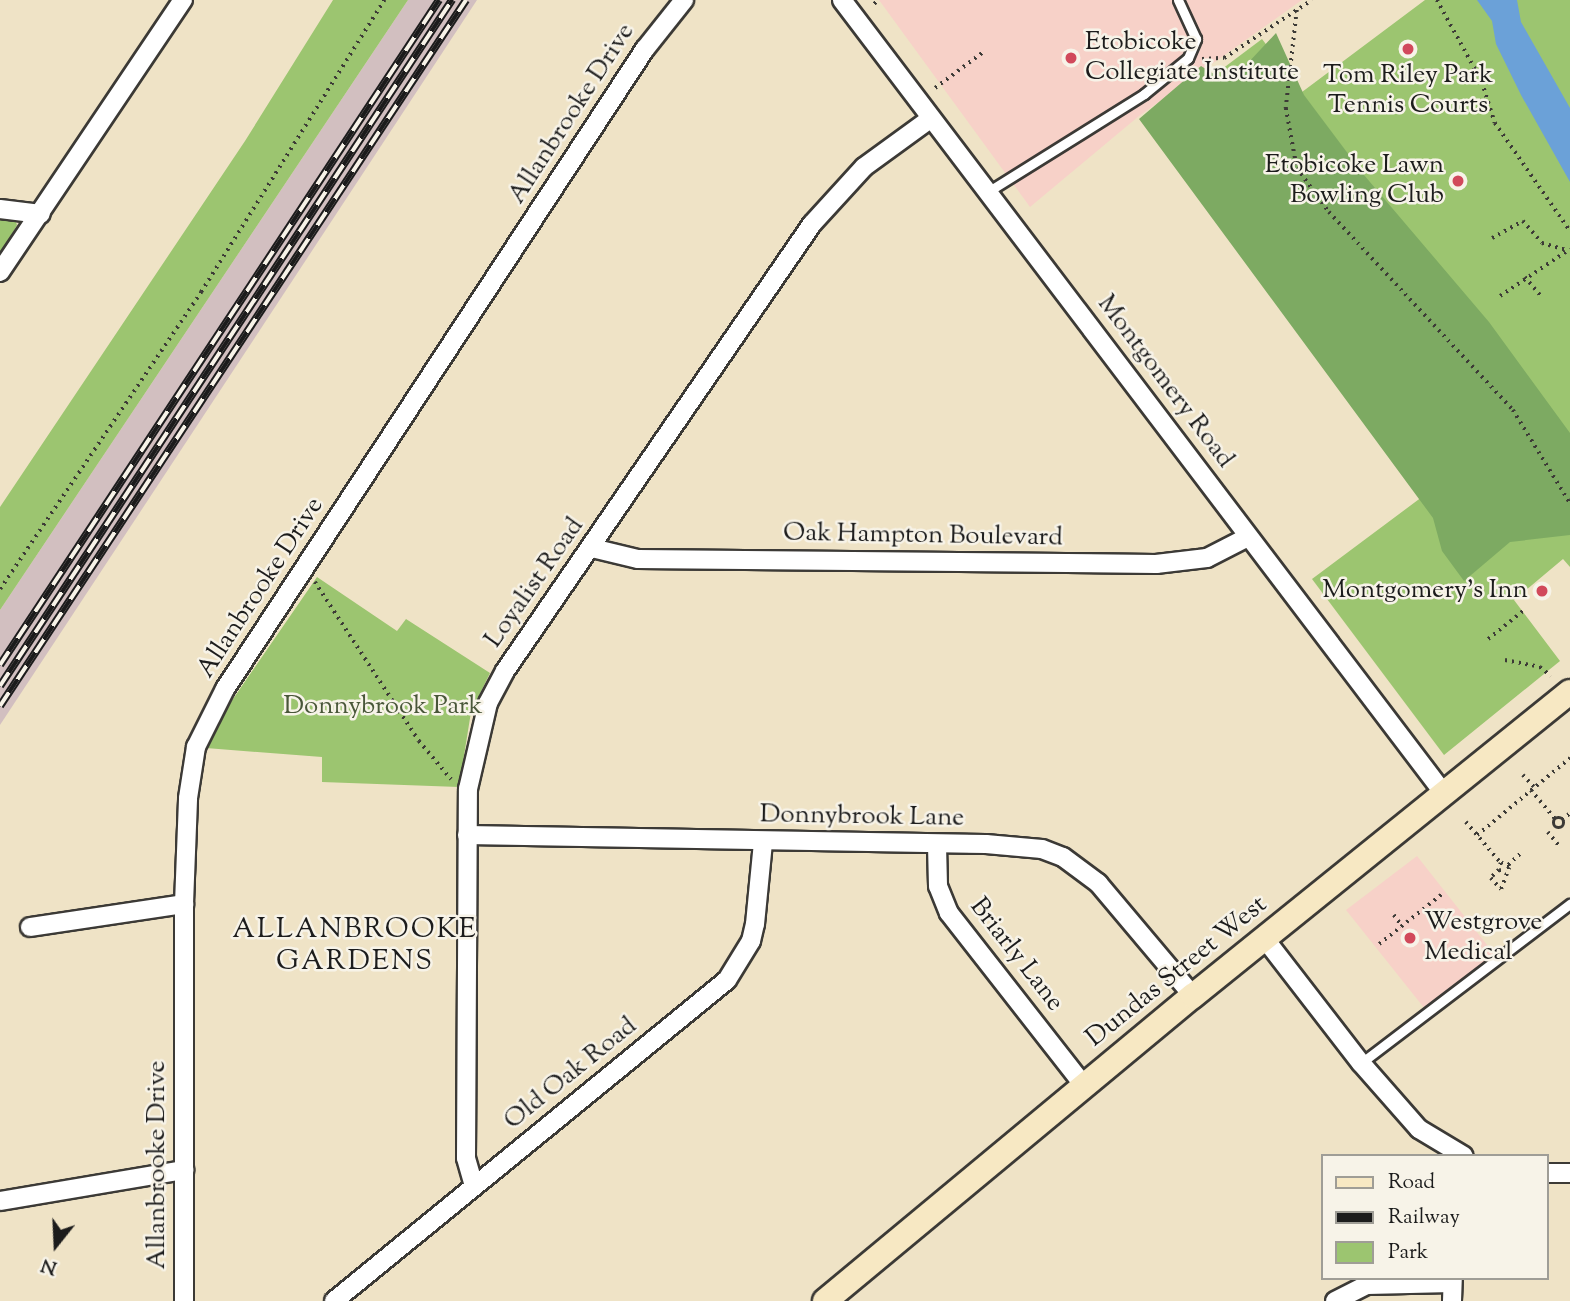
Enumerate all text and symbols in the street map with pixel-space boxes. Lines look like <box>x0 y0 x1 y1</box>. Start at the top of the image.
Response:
street label: Allanbrooke Drive <box>502 18 642 210</box>
place label: Etobicoke Collegiate Institute <box>1085 27 1299 88</box>
marker: Tom Riley Park Tennis Courts <box>1400 41 1416 57</box>
marker: Etobicoke Collegiate Institute <box>1063 50 1079 66</box>
place label: Tom Riley Park Tennis Courts <box>1323 60 1493 122</box>
place label: Etobicoke Lawn Bowling Club <box>1265 150 1444 212</box>
marker: Etobicoke Lawn Bowling Club <box>1450 173 1466 189</box>
street label: Montgomery Road <box>1090 289 1240 475</box>
street label: Allanbrooke Drive <box>191 492 331 684</box>
street label: Loyalist Road <box>479 512 591 654</box>
street label: Oak Hampton Boulevard <box>783 518 1063 554</box>
place label: Montgomery's Inn <box>1322 575 1528 607</box>
marker: Montgomery's Inn <box>1534 583 1550 599</box>
park label: Donnybrook Park <box>283 691 483 723</box>
street label: Donnybrook Lane <box>760 800 964 834</box>
street label: Dundas Street West <box>1080 890 1274 1054</box>
street label: Briarly Lane <box>962 892 1070 1018</box>
place label: Westgrove Medical <box>1424 907 1542 968</box>
district label: ALLANBROOKE GARDENS <box>234 913 476 979</box>
marker: Westgrove Medical <box>1402 930 1418 946</box>
street label: Old Oak Road <box>498 1011 644 1137</box>
street label: Allanbrooke Drive <box>142 1061 174 1269</box>
legend <box>1322 1154 1549 1280</box>
text: Road <box>1388 1168 1435 1198</box>
text: Railway <box>1388 1203 1460 1233</box>
north arrow <box>21 1210 91 1280</box>
text: Park <box>1388 1238 1428 1268</box>
text: N <box>38 1250 61 1281</box>

